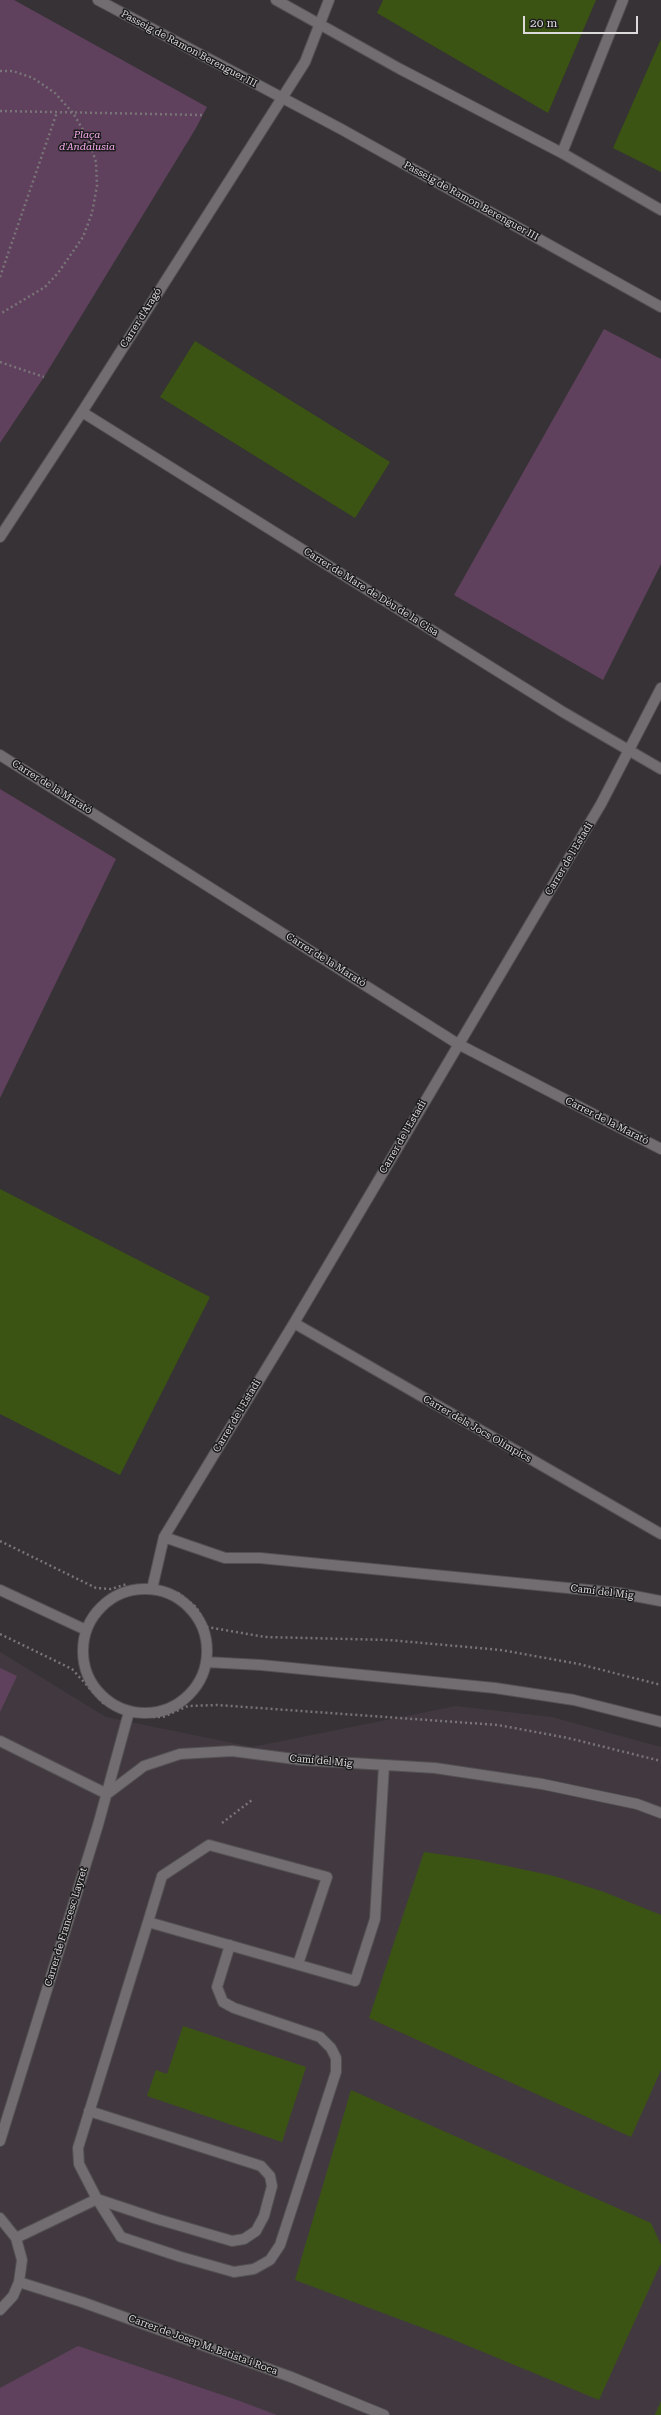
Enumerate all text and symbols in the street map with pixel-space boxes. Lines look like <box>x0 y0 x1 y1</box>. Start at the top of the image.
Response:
street label: Passeig de Ramon Berenguer III <box>119 8 259 90</box>
scale bar <box>525 8 640 34</box>
text: 20 m <box>530 16 557 30</box>
park label: Plaça d'Andalusia <box>59 129 115 152</box>
street label: Passeig de Ramon Berenguer III <box>401 159 541 243</box>
street label: Carrer d'Aragó <box>118 286 164 350</box>
street label: Carrer de Mare de Déu de la Cisa <box>301 545 441 639</box>
street label: Carrer de la Marató <box>10 757 94 817</box>
street label: Carrer de l'Estadi <box>543 820 595 898</box>
street label: Carrer de la Marató <box>284 930 368 990</box>
street label: Carrer de la Marató <box>563 1095 651 1147</box>
street label: Carrer de l'Estadi <box>377 1098 429 1176</box>
street label: Carrer de l'Estadi <box>211 1377 263 1455</box>
street label: Carrer dels Jocs Olímpics <box>421 1393 533 1465</box>
street label: Camí del Mig <box>570 1582 634 1602</box>
street label: Camí del Mig <box>289 1752 353 1770</box>
street label: Carrer de Francesc Layret <box>42 1866 90 1988</box>
street label: Carrer de Josep M. Batista i Roca <box>127 2312 279 2378</box>

